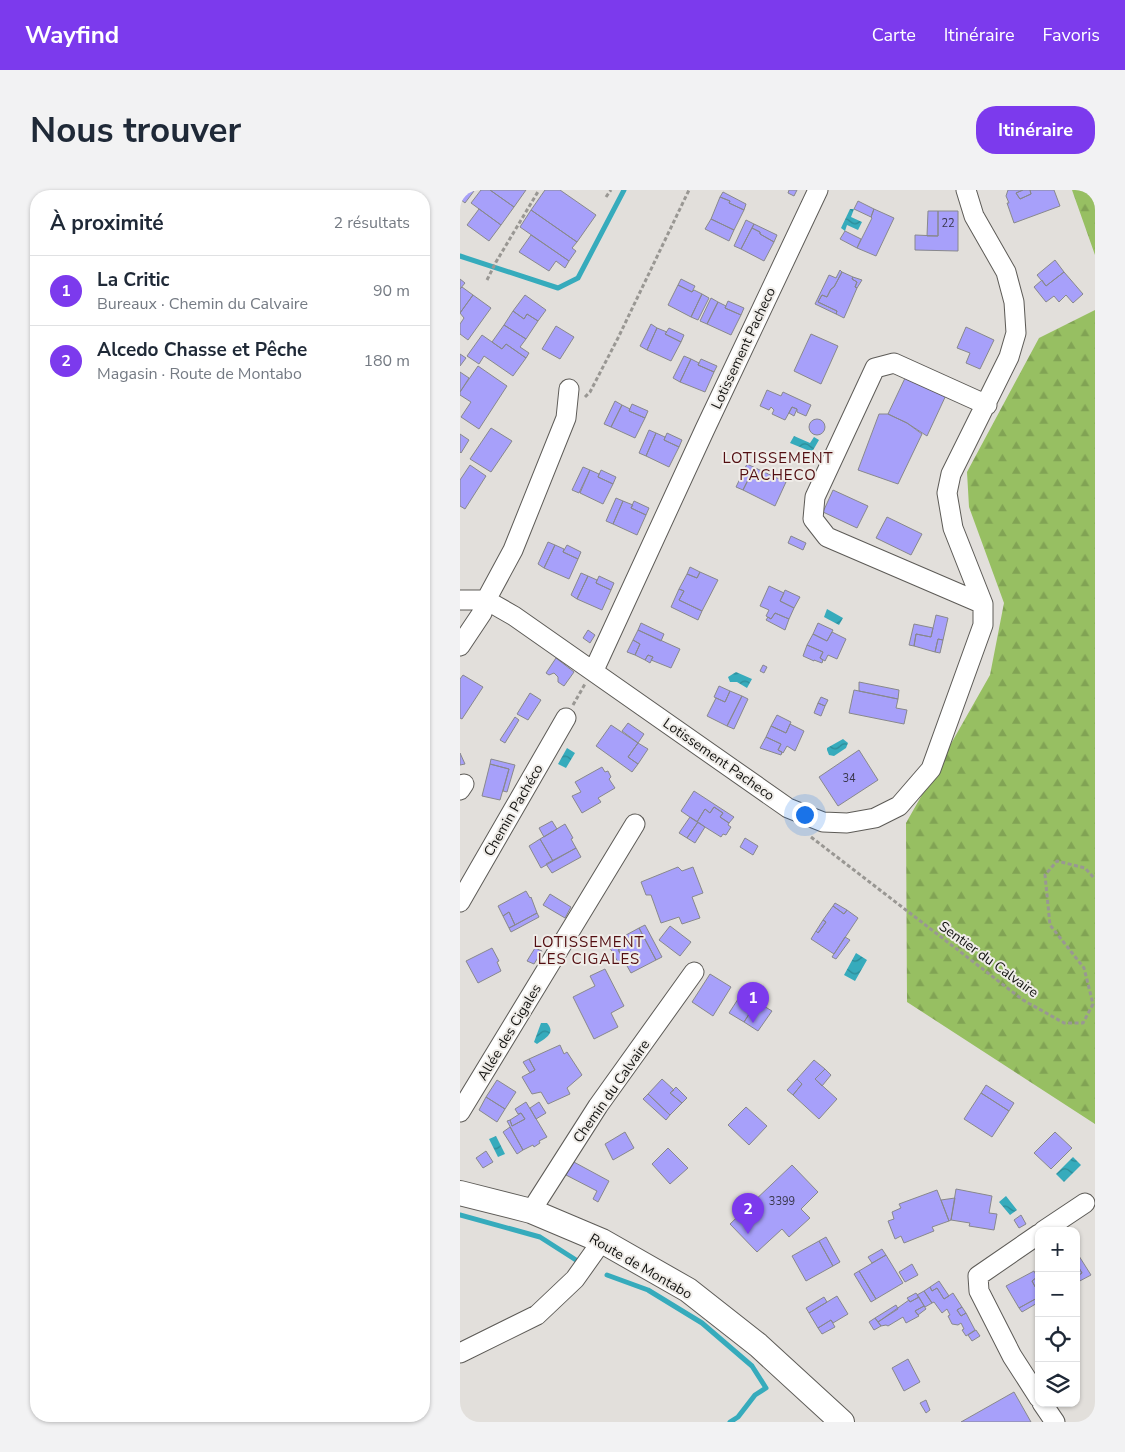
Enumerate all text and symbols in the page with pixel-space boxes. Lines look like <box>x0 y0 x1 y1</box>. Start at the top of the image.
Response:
text: Wayfind <box>25 19 119 51</box>
text: Carte <box>872 23 916 47</box>
text: Itinéraire <box>944 23 1015 47</box>
text: Favoris <box>1043 23 1100 47</box>
button: Itinéraire <box>976 106 1095 154</box>
text: Nous trouver <box>30 107 241 154</box>
text: À proximité <box>50 209 164 237</box>
text: 2 résultats <box>334 212 410 234</box>
house number: 22 <box>941 216 955 231</box>
text: La Critic <box>97 267 170 293</box>
text: 1 <box>61 280 71 302</box>
text: 90 m <box>373 280 410 302</box>
street label: Lotissement Pacheco <box>707 284 780 412</box>
text: Bureaux · Chemin du Calvaire <box>97 293 308 315</box>
text: Alcedo Chasse et Pêche <box>97 337 307 363</box>
text: 2 <box>61 350 71 372</box>
text: 180 m <box>363 350 410 372</box>
text: Magasin · Route de Montabo <box>97 363 302 385</box>
district label: LOTISSEMENT PACHECO <box>722 448 834 485</box>
street label: Lotissement Pacheco <box>659 714 778 805</box>
street label: Chemin Pachéco <box>479 760 548 860</box>
house number: 34 <box>842 771 856 786</box>
your location <box>792 802 818 828</box>
street label: Sentier du Calvaire <box>935 917 1042 1002</box>
district label: LOTISSEMENT LES CIGALES <box>533 932 645 969</box>
street label: Allée des Cigales <box>473 980 546 1084</box>
pin: 1 <box>737 982 769 1023</box>
street label: Chemin du Calvaire <box>569 1036 654 1147</box>
pin: 2 <box>732 1193 764 1234</box>
house number: 3399 <box>769 1194 795 1209</box>
map controls <box>1035 1227 1080 1407</box>
button: + <box>1035 1227 1080 1272</box>
street label: Route de Montabo <box>586 1229 696 1304</box>
button: − <box>1035 1272 1080 1317</box>
button: locate <box>1035 1317 1080 1362</box>
button: layers <box>1035 1362 1080 1407</box>

